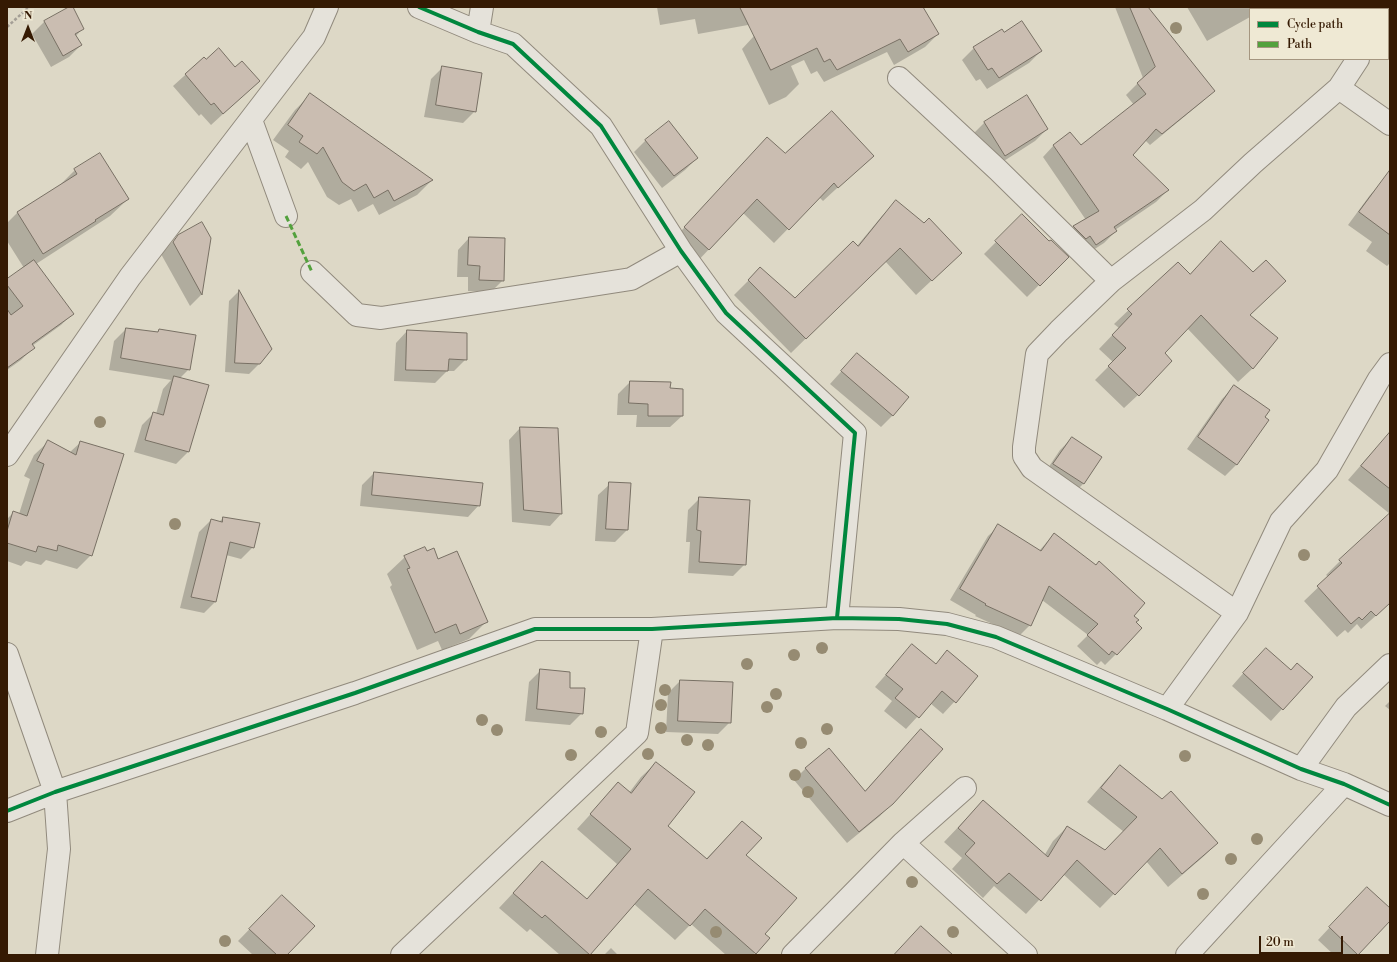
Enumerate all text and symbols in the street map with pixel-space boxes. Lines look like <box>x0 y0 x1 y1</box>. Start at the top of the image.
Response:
north arrow <box>8 8 48 48</box>
legend <box>1249 8 1389 60</box>
text: N <box>24 9 32 23</box>
text: Cycle path <box>1287 17 1343 32</box>
text: Path <box>1287 37 1312 52</box>
scale bar <box>1261 928 1345 954</box>
text: 20 m <box>1266 935 1294 950</box>

